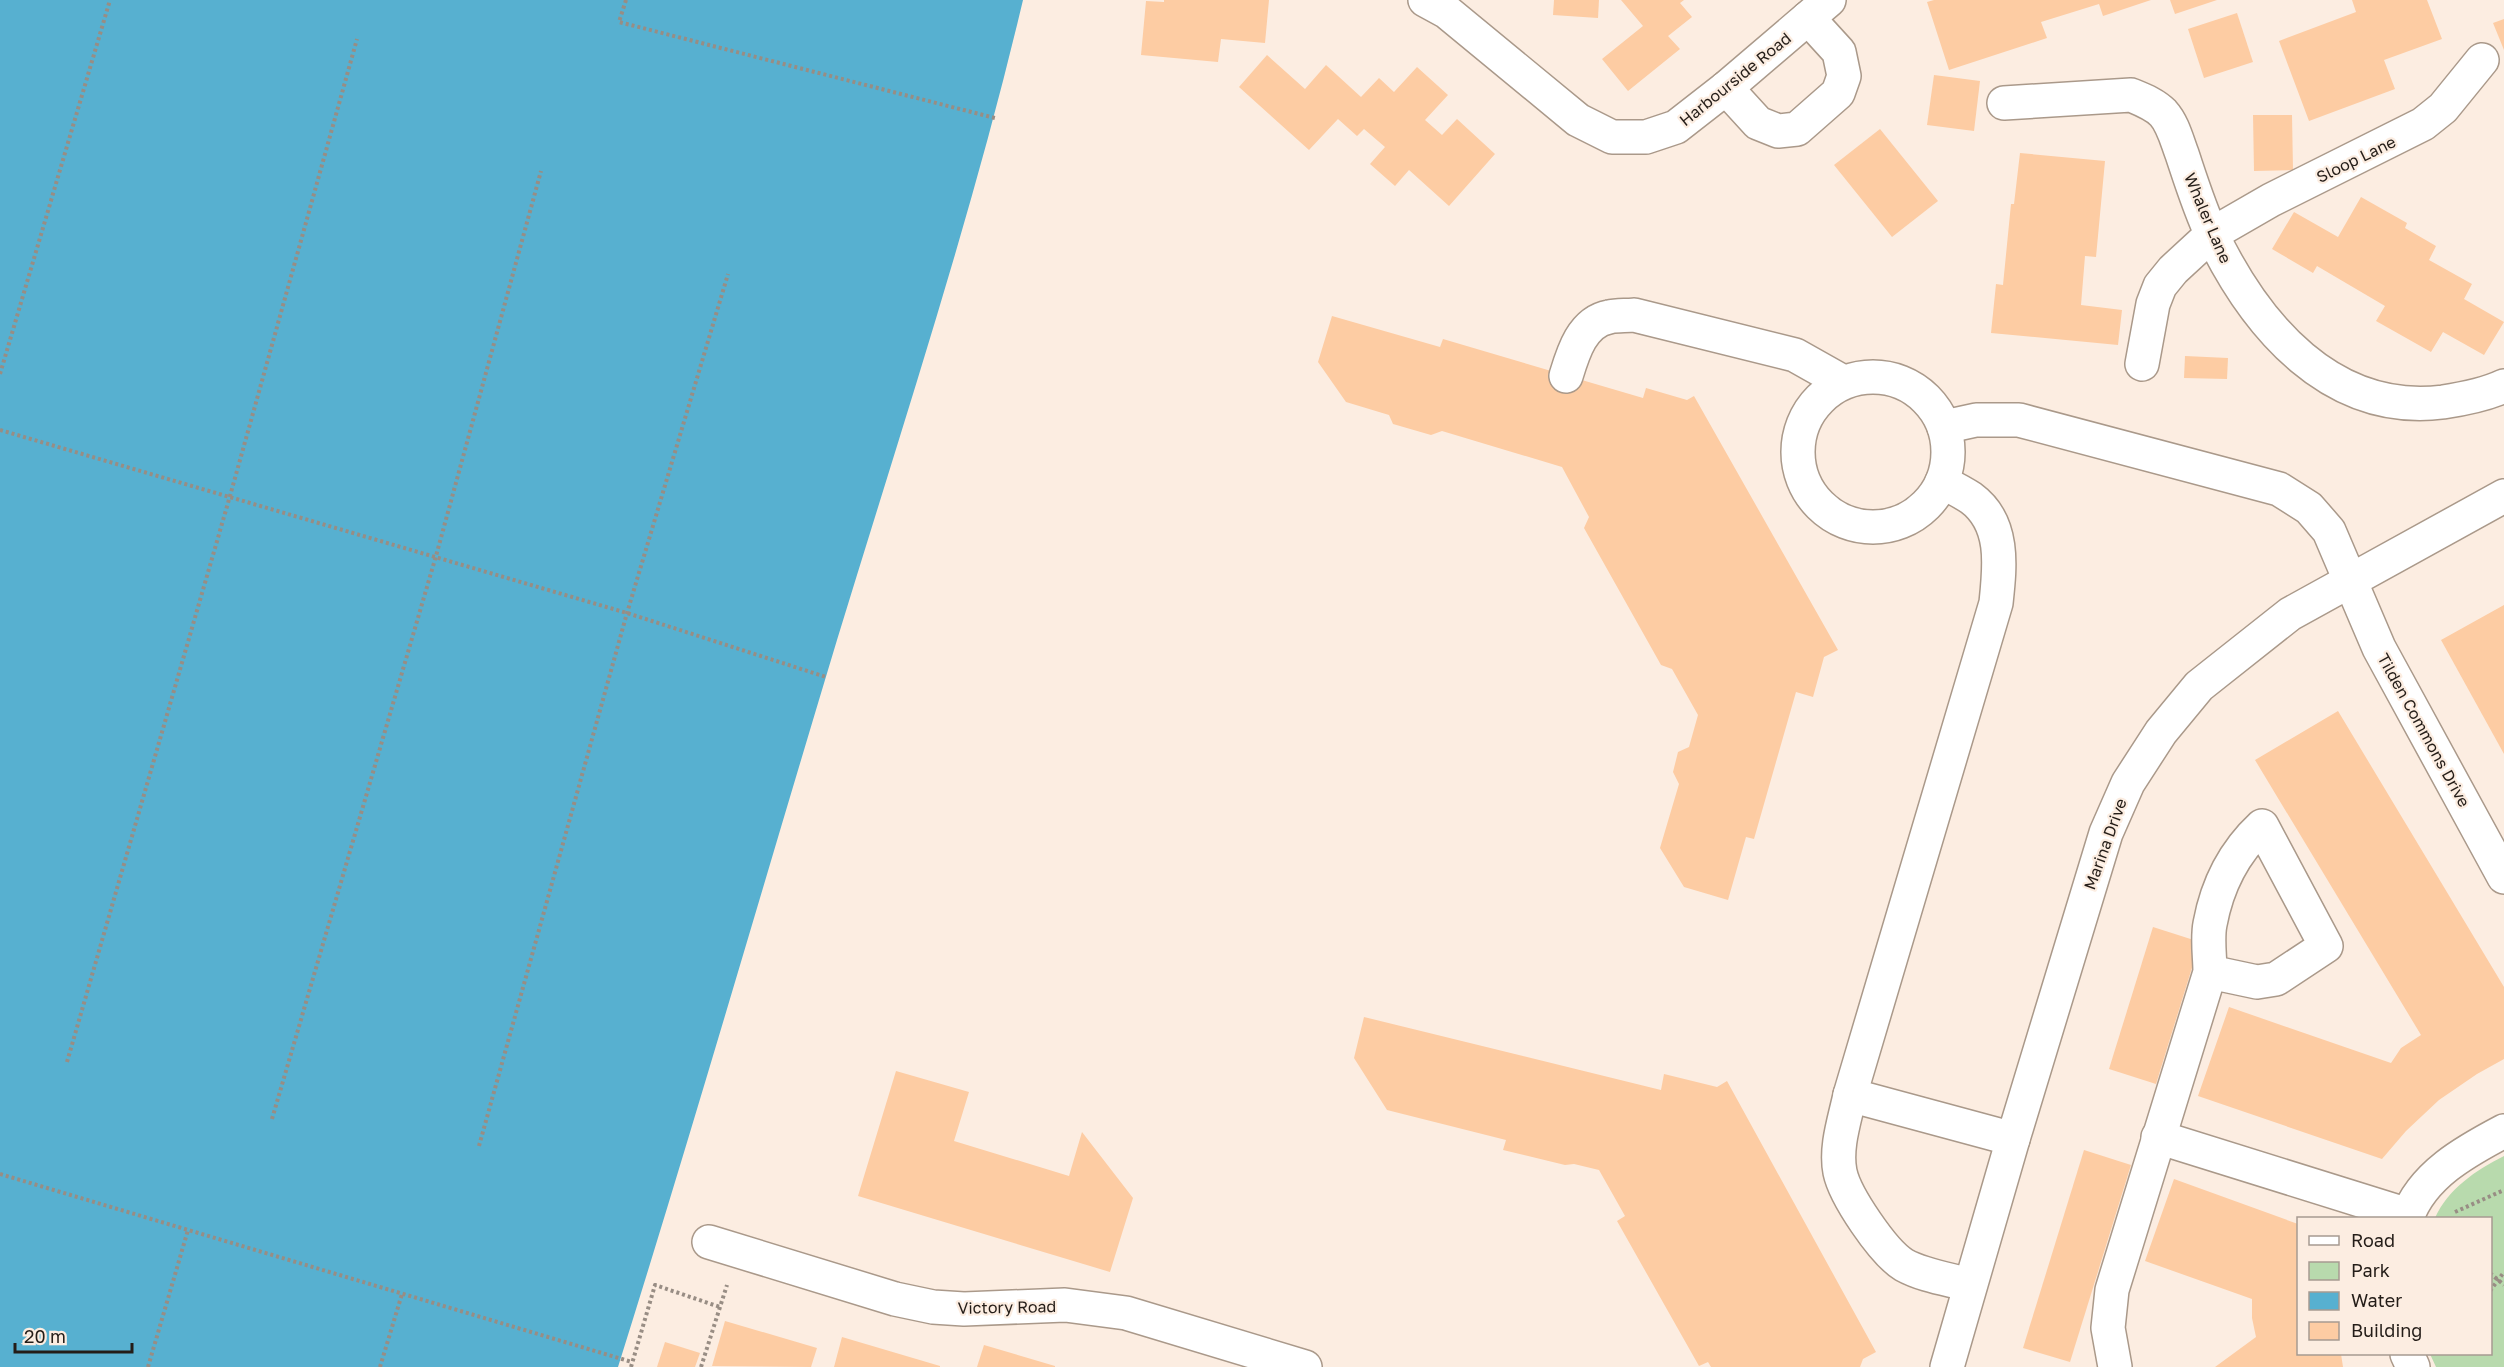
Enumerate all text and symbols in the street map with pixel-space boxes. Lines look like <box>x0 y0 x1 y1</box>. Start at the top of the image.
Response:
street label: Harbourside Road <box>1675 28 1795 130</box>
street label: Sloop Lane <box>2313 131 2399 187</box>
street label: Whaler Lane <box>2180 170 2236 266</box>
street label: Tilden Commons Drive <box>2373 650 2475 810</box>
street label: Marina Drive <box>2079 796 2131 892</box>
legend <box>2297 1217 2492 1355</box>
text: Road <box>2351 1229 2395 1251</box>
text: Park <box>2351 1259 2390 1281</box>
text: Water <box>2351 1289 2402 1311</box>
street label: Victory Road <box>958 1296 1056 1318</box>
scale bar <box>15 1316 132 1354</box>
text: Building <box>2351 1319 2422 1341</box>
text: 20 m <box>24 1325 66 1347</box>

